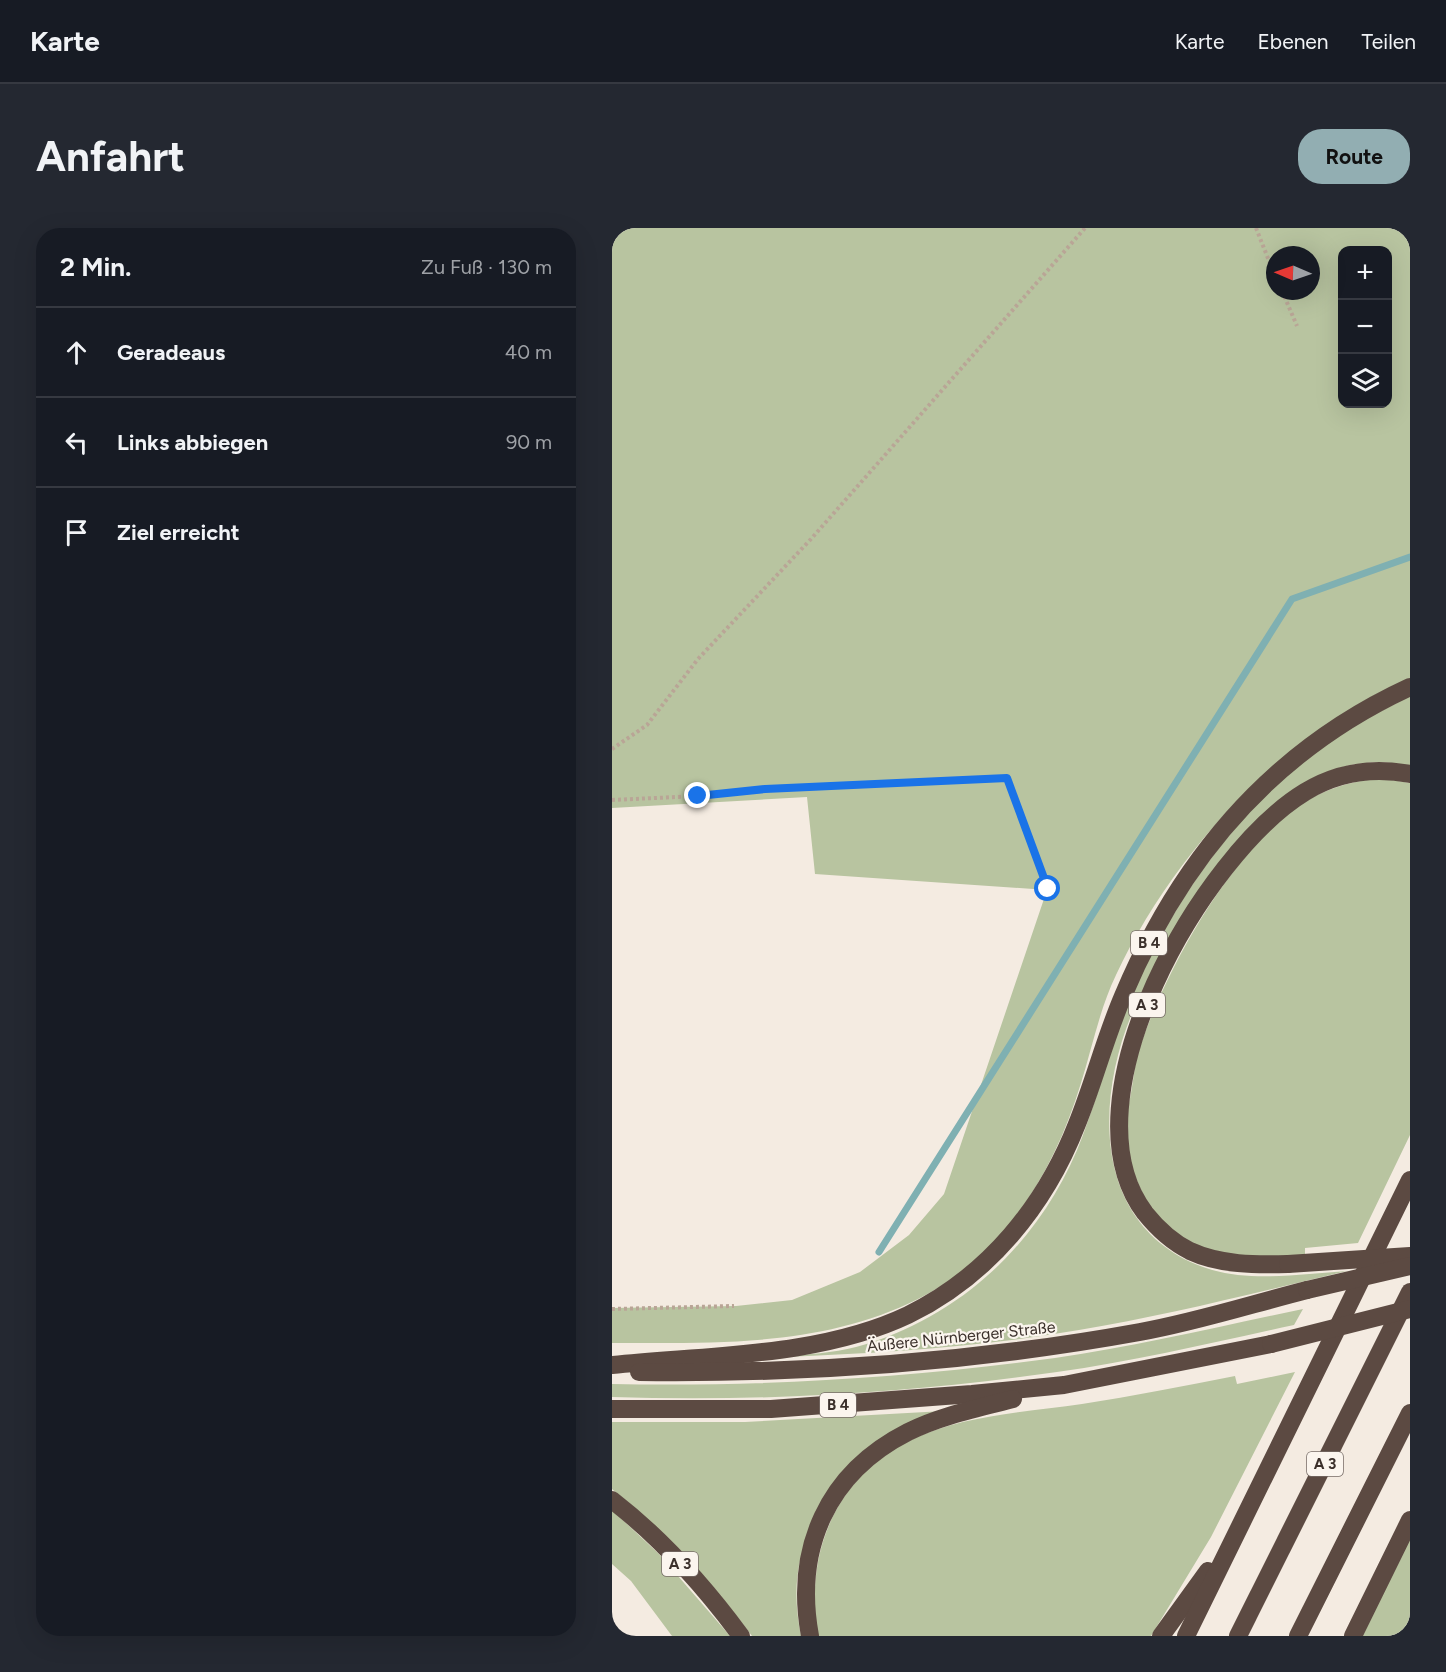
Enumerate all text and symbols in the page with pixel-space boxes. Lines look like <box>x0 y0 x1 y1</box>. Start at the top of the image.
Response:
text: Karte <box>30 24 100 58</box>
text: Karte <box>1175 29 1224 54</box>
text: Ebenen <box>1257 29 1329 54</box>
text: Teilen <box>1362 29 1416 54</box>
button: Route <box>1298 129 1410 184</box>
text: Anfahrt <box>36 131 185 182</box>
north arrow <box>1266 246 1320 300</box>
map controls <box>1338 246 1392 408</box>
button: + <box>1338 246 1392 300</box>
text: 2 Min. <box>60 251 132 283</box>
text: Zu Fuß · 130 m <box>421 255 552 279</box>
button: − <box>1338 300 1392 354</box>
icon: ahead <box>60 336 93 369</box>
text: Geradeaus <box>117 339 225 366</box>
text: 40 m <box>505 340 552 364</box>
button: layers <box>1338 354 1392 408</box>
icon: left <box>60 426 93 459</box>
text: Links abbiegen <box>117 429 268 456</box>
text: 90 m <box>506 430 552 454</box>
icon: arrive <box>60 516 93 549</box>
text: Ziel erreicht <box>117 519 240 546</box>
route end <box>684 782 710 808</box>
route start <box>1034 875 1060 901</box>
road number: B 4 <box>1131 931 1167 955</box>
road number: A 3 <box>1129 993 1165 1017</box>
street label: Äußere Nürnberger Straße <box>866 1317 1057 1356</box>
road number: B 4 <box>820 1393 856 1417</box>
road number: A 3 <box>1307 1452 1343 1476</box>
road number: A 3 <box>662 1552 698 1576</box>

